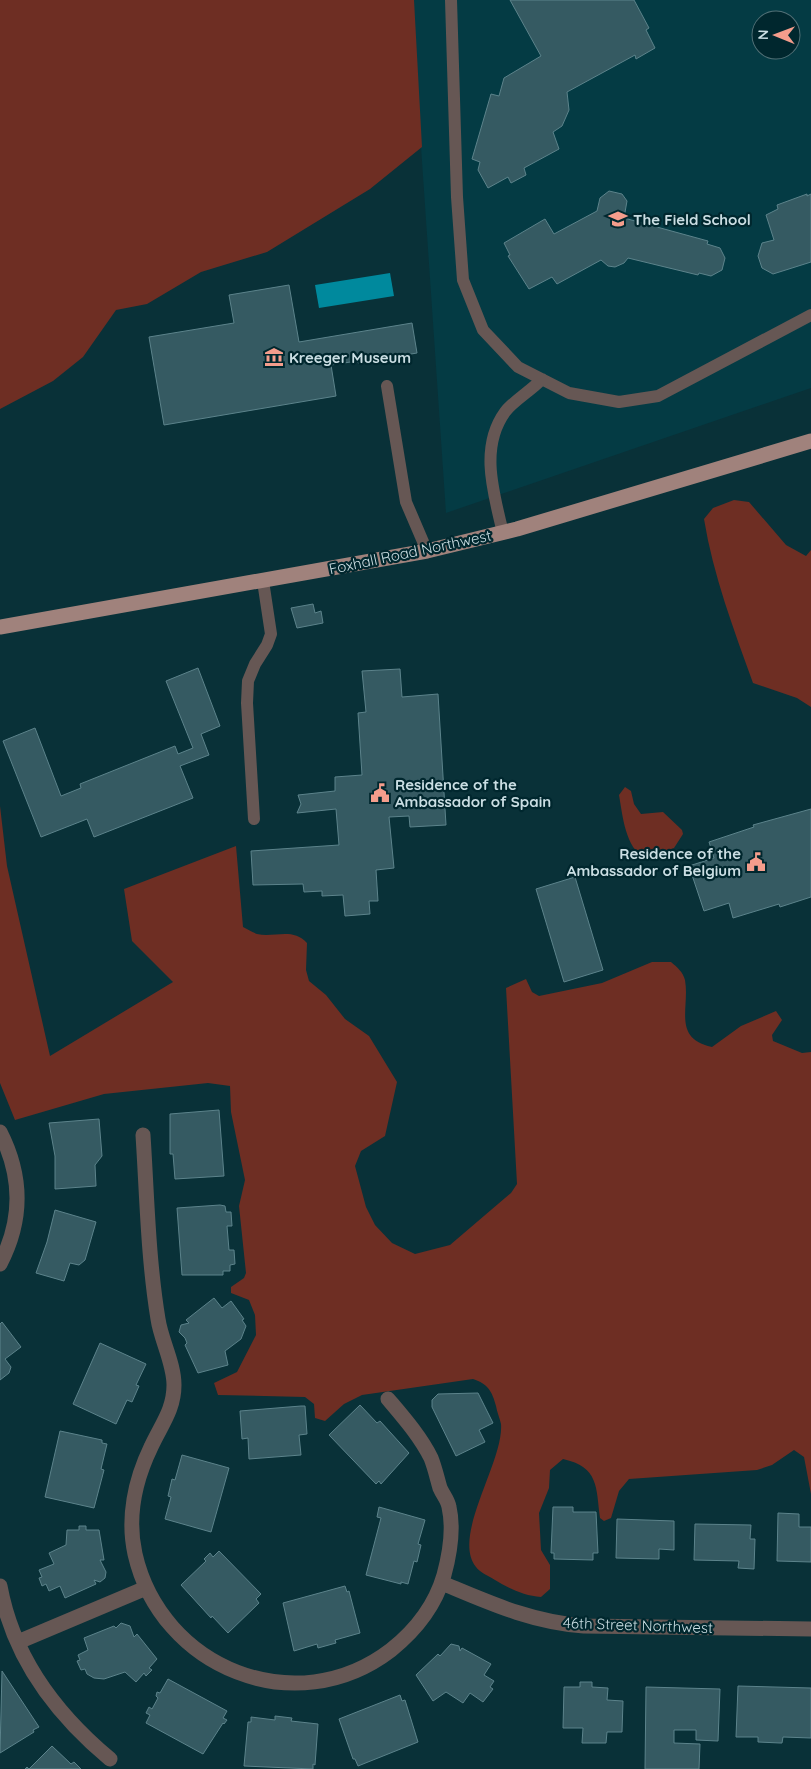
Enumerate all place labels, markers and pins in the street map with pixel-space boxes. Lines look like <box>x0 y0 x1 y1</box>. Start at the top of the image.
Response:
school or university icon: The Field School <box>607 208 629 230</box>
place label: The Field School <box>633 210 751 229</box>
museum icon: Kreeger Museum <box>263 346 285 368</box>
place label: Kreeger Museum <box>289 348 411 367</box>
place label: Residence of the Ambassador of Spain <box>395 775 551 811</box>
public building icon: Residence of the Ambassador of Spain <box>369 782 391 804</box>
place label: Residence of the Ambassador of Belgium <box>567 844 741 880</box>
public building icon: Residence of the Ambassador of Belgium <box>745 851 767 873</box>

